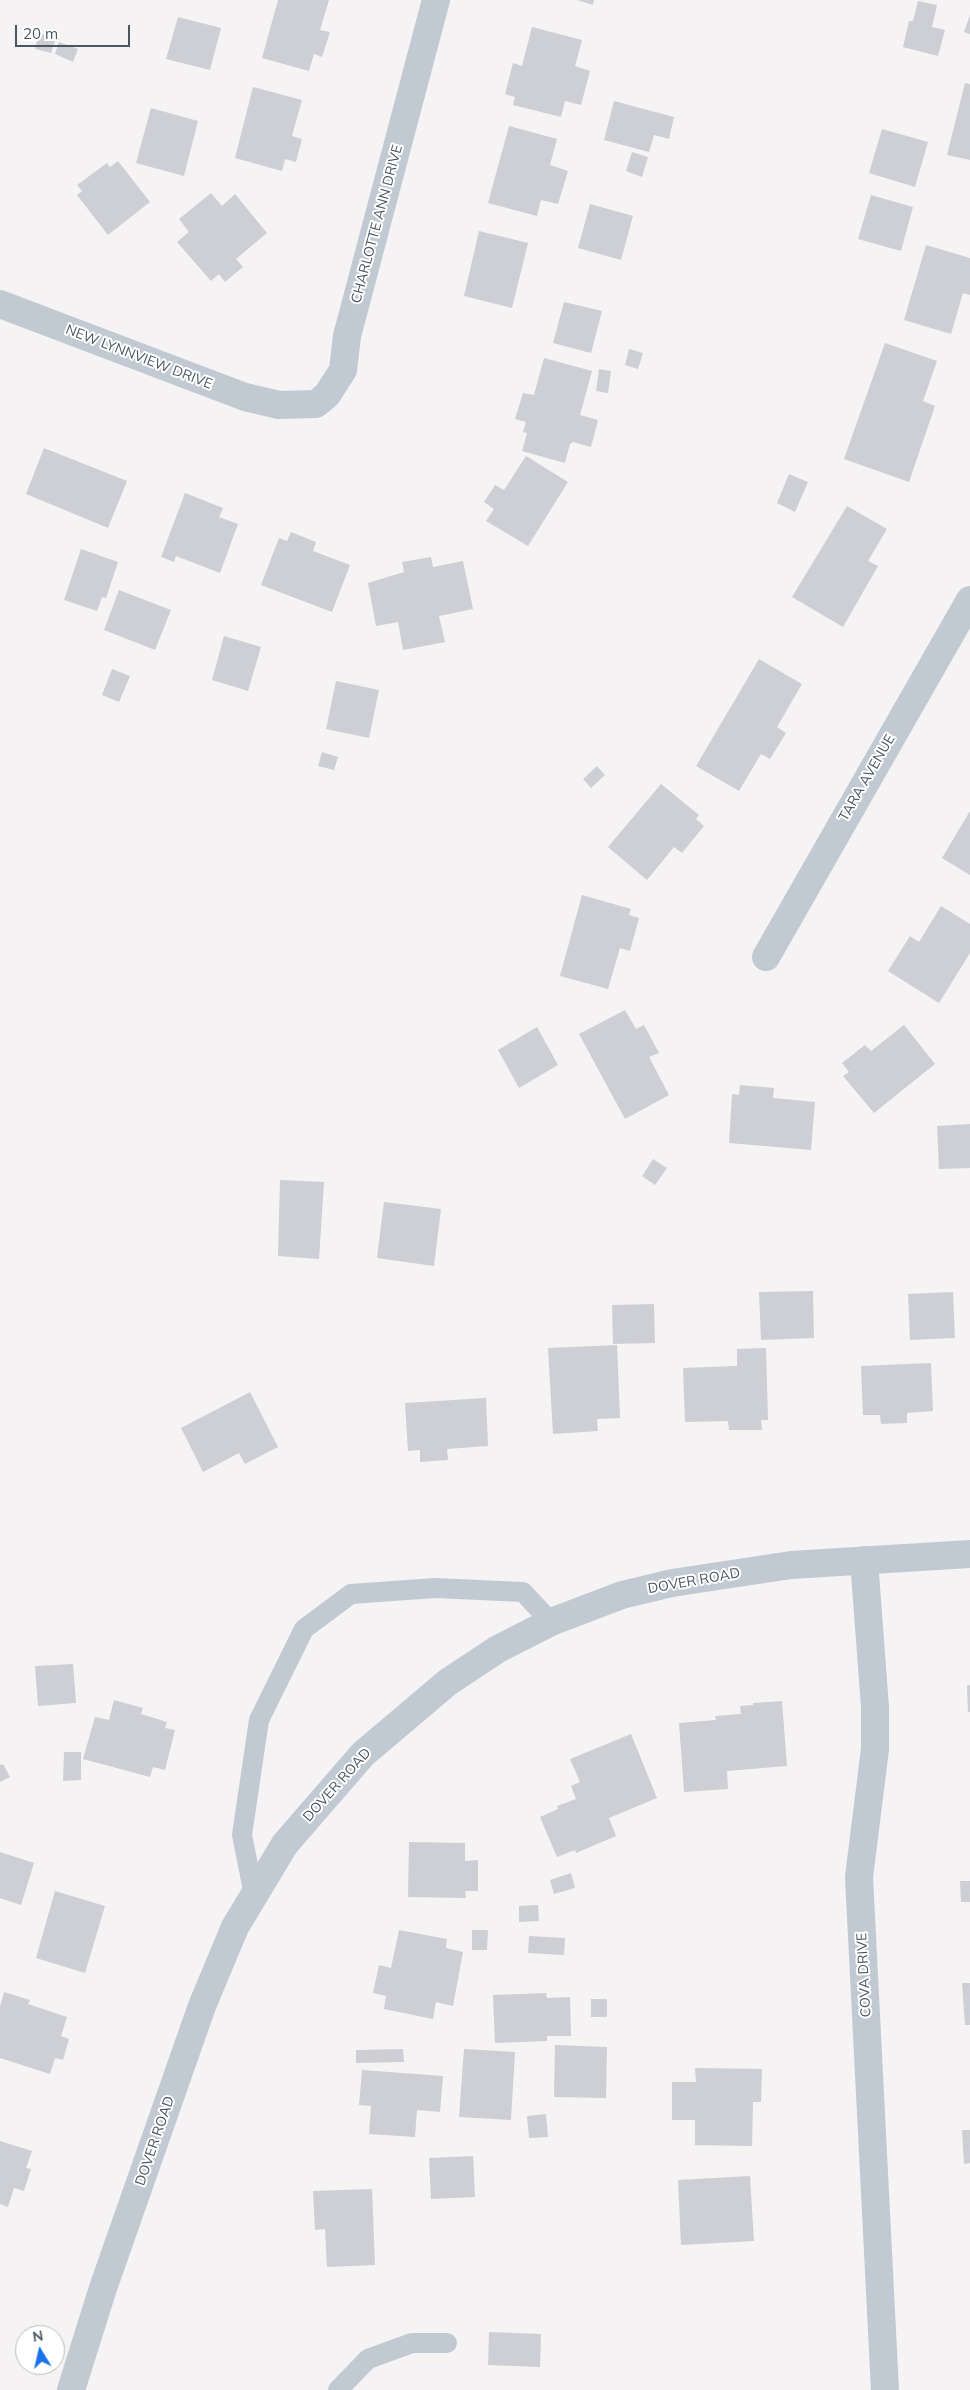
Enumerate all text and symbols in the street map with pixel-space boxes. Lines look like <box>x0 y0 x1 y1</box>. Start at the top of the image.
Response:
scale bar <box>18 15 132 47</box>
text: 20 m <box>23 24 58 43</box>
street label: CHARLOTTE ANN DRIVE <box>348 143 406 305</box>
street label: NEW LYNNVIEW DRIVE <box>63 321 215 393</box>
street label: TARA AVENUE <box>835 732 899 824</box>
street label: DOVER ROAD <box>647 1565 741 1597</box>
street label: DOVER ROAD <box>300 1745 374 1825</box>
street label: COVA DRIVE <box>853 1932 875 2018</box>
street label: DOVER ROAD <box>132 2094 178 2188</box>
north arrow <box>15 2325 65 2375</box>
text: N <box>31 2326 44 2346</box>

